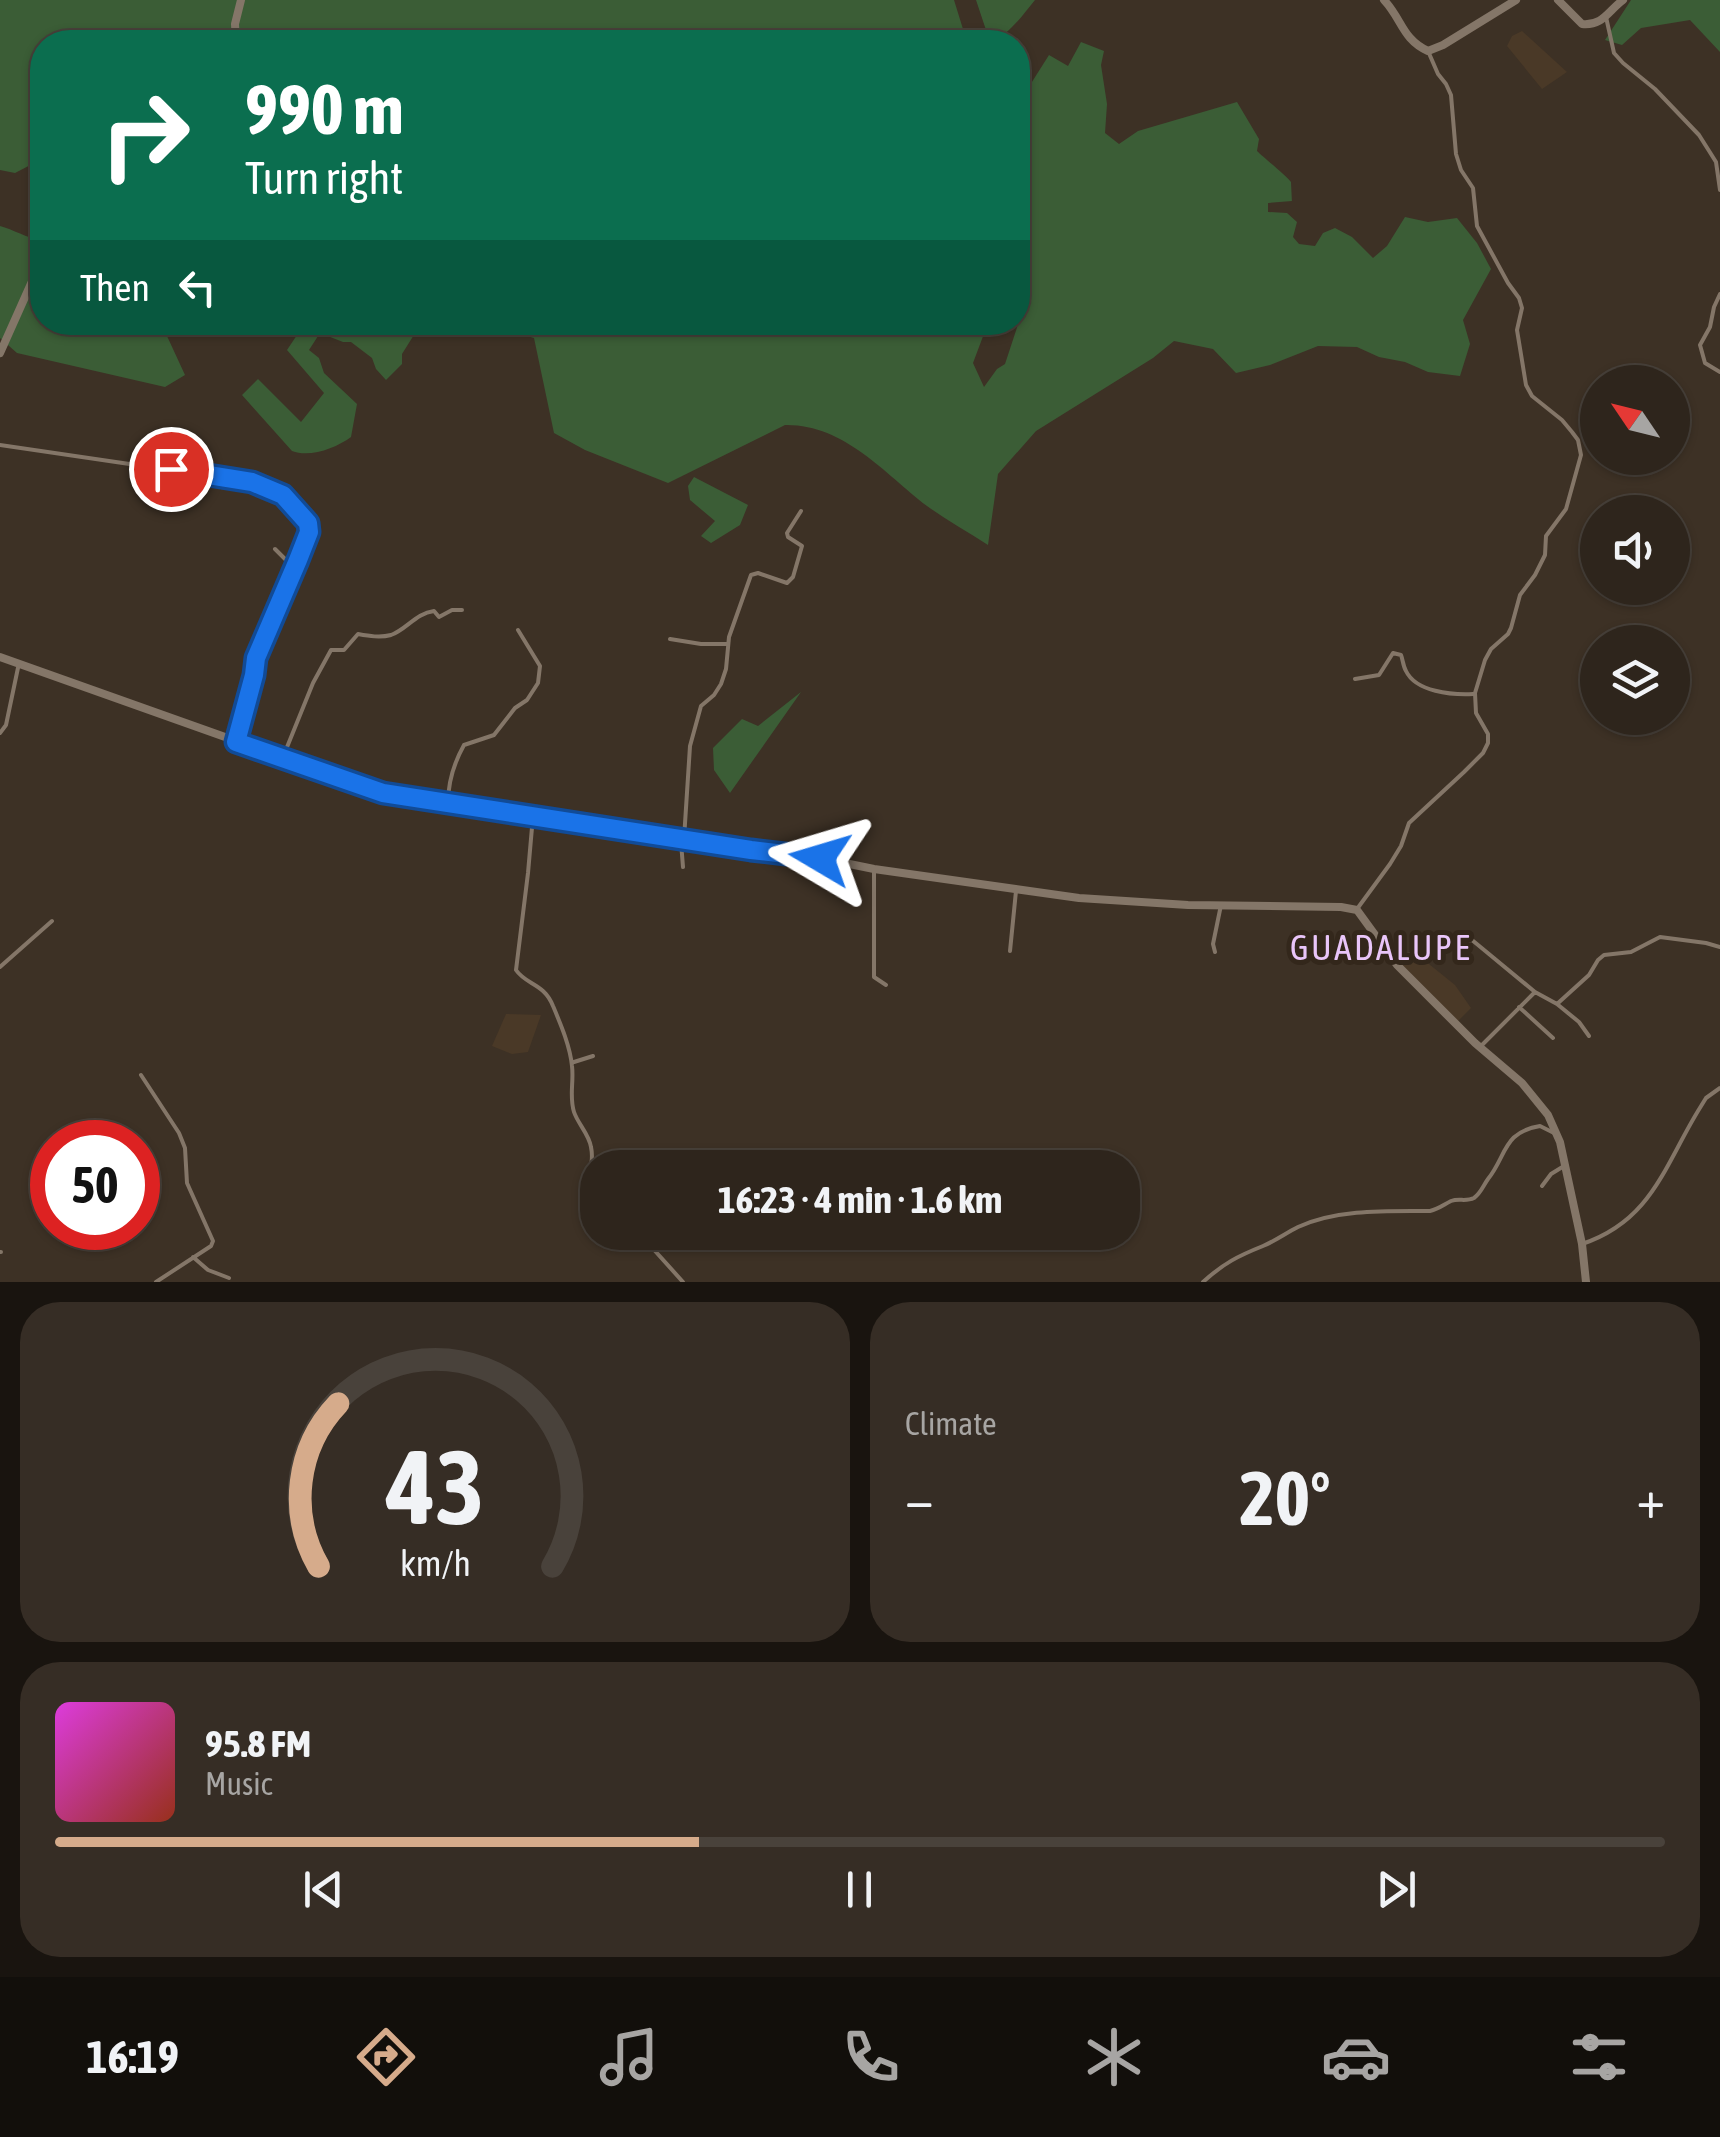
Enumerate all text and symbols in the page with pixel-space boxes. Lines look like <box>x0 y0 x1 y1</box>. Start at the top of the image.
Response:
text: 990 m <box>245 69 404 149</box>
icon: right <box>80 70 210 200</box>
text: Turn right <box>245 152 403 204</box>
icon: left <box>170 260 225 315</box>
text: Then <box>80 266 150 309</box>
north arrow <box>1580 365 1690 475</box>
map controls <box>1580 365 1690 735</box>
pin <box>129 427 214 512</box>
icon: arrive <box>144 442 199 497</box>
button: sound <box>1580 495 1690 605</box>
button: layers <box>1580 625 1690 735</box>
position arrow <box>768 806 872 910</box>
district label: GUADALUPE <box>1290 927 1472 967</box>
speed limit sign: 50 <box>30 1120 160 1250</box>
text: 16:23 · 4 min · 1.6 km <box>718 1178 1002 1221</box>
text: Climate <box>905 1405 997 1442</box>
text: 43 <box>385 1427 484 1546</box>
text: 20° <box>1239 1455 1331 1541</box>
text: − <box>905 1467 934 1530</box>
text: + <box>1636 1467 1665 1530</box>
text: km/h <box>400 1543 470 1584</box>
text: 95.8 FM <box>205 1722 311 1765</box>
text: Music <box>205 1765 272 1802</box>
icon: previous <box>296 1862 351 1917</box>
icon: pause <box>832 1862 887 1917</box>
icon: next <box>1369 1862 1424 1917</box>
icon: directions <box>351 2022 421 2092</box>
icon: music <box>594 2022 664 2092</box>
icon: phone <box>836 2022 906 2092</box>
icon: climate <box>1079 2022 1149 2092</box>
icon: car <box>1321 2022 1391 2092</box>
icon: filters <box>1564 2022 1634 2092</box>
text: 16:19 <box>86 2031 179 2083</box>

